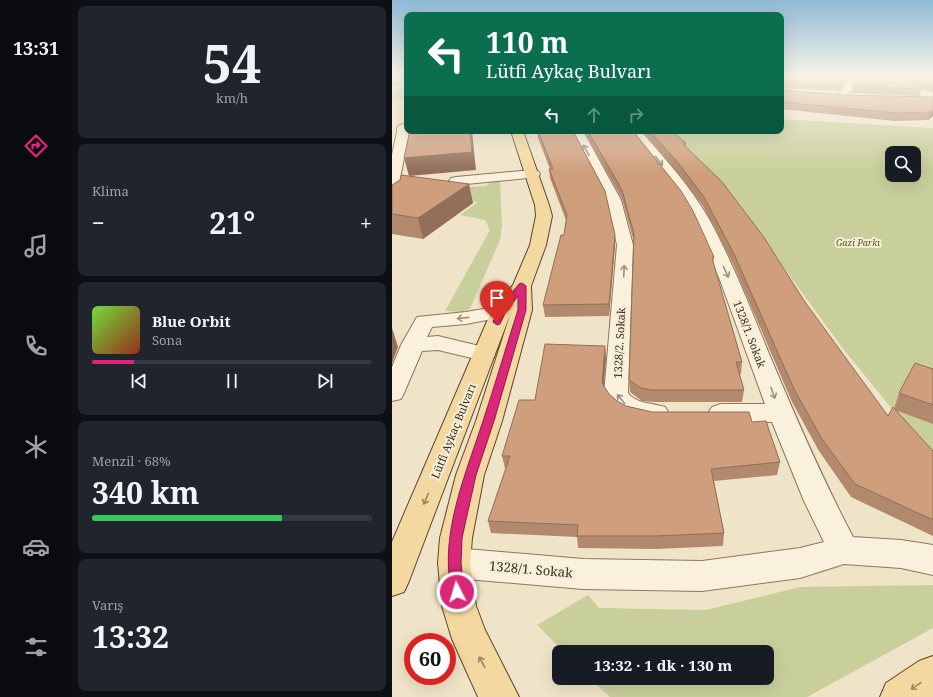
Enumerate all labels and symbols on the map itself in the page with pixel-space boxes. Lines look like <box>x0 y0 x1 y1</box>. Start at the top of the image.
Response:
one-way arrow <box>582 144 590 156</box>
one-way arrow <box>655 156 663 167</box>
park label: Gazi Parkı <box>836 236 880 249</box>
one-way arrow <box>620 265 627 278</box>
one-way arrow <box>723 266 730 278</box>
pin <box>480 281 514 322</box>
street label: 1328/1. Sokak <box>730 298 770 370</box>
street label: 1328/2. Sokak <box>610 307 628 379</box>
one-way arrow <box>457 314 470 321</box>
street label: Lütfi Aykaç Bulvarı <box>427 381 479 481</box>
one-way arrow <box>770 386 778 398</box>
one-way arrow <box>616 394 625 405</box>
one-way arrow <box>422 493 429 505</box>
street label: 1328/1. Sokak <box>488 556 574 582</box>
position arrow <box>436 571 478 613</box>
speed limit sign: 60 <box>404 633 456 685</box>
one-way arrow <box>478 656 485 668</box>
one-way arrow <box>911 682 922 690</box>

